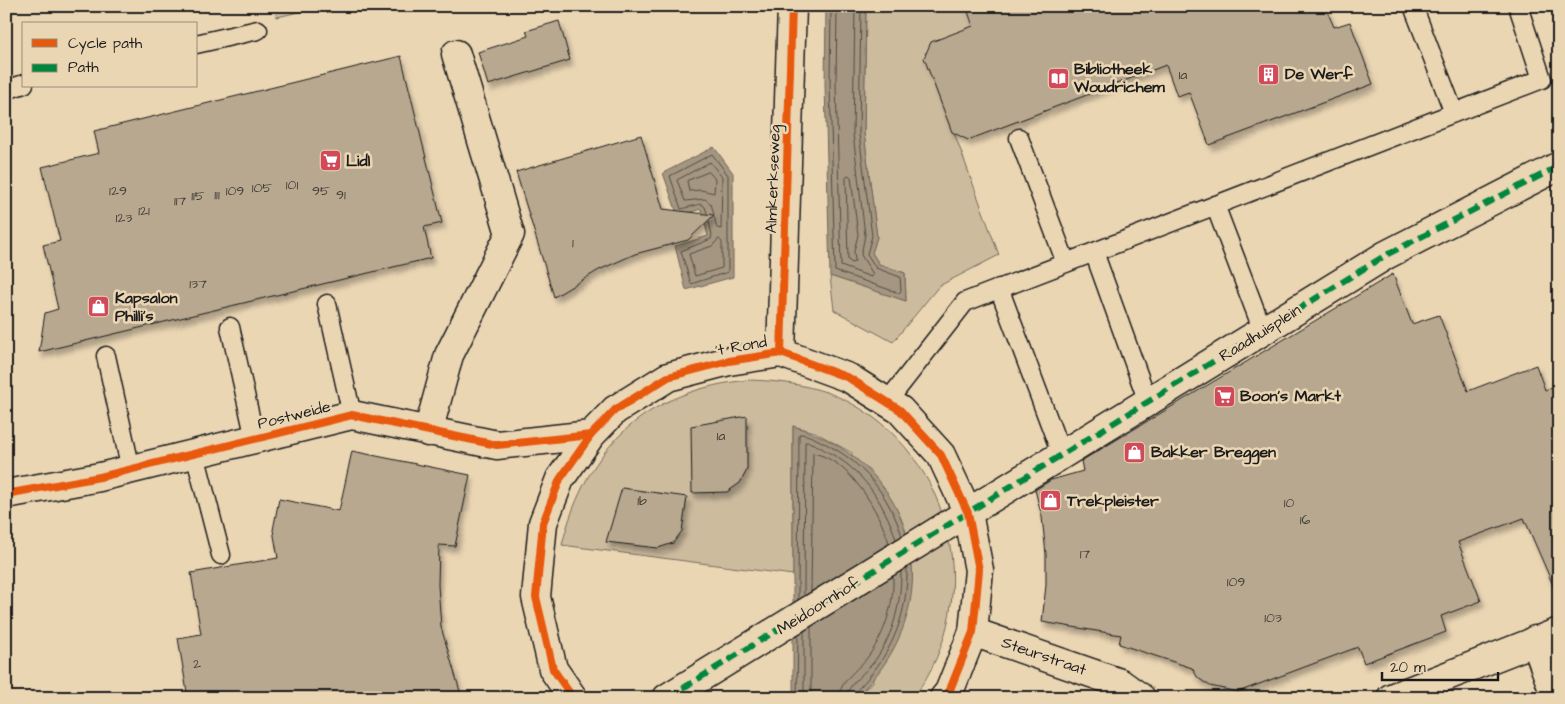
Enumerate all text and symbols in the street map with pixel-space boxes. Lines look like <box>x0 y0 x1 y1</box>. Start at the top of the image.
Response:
legend <box>22 22 198 88</box>
text: Cycle path <box>68 33 143 55</box>
text: Path <box>68 57 99 78</box>
place label: Bibliotheek Woudrichem <box>1073 58 1165 98</box>
building icon: De Werf <box>1257 62 1281 86</box>
place label: De Werf <box>1285 63 1353 85</box>
house number: 1a <box>1179 65 1187 85</box>
library icon: Bibliotheek Woudrichem <box>1046 66 1070 90</box>
street label: Almkerkseweg <box>760 124 787 234</box>
supermarket icon: Lidl <box>318 149 342 173</box>
place label: Lidl <box>346 150 371 172</box>
house number: 101 <box>286 175 298 195</box>
house number: 105 <box>252 178 272 198</box>
house number: 129 <box>109 181 127 201</box>
house number: 109 <box>226 181 244 201</box>
house number: 95 <box>312 181 330 201</box>
house number: 111 <box>214 185 220 205</box>
house number: 91 <box>336 185 346 205</box>
house number: 115 <box>191 186 205 206</box>
house number: 117 <box>174 191 186 211</box>
house number: 121 <box>138 201 150 221</box>
house number: 123 <box>116 208 132 228</box>
house number: 1 <box>572 233 574 253</box>
house number: 137 <box>189 274 207 294</box>
place label: Kapsalon Philli's <box>115 287 177 327</box>
shop icon: Kapsalon Philli's <box>87 295 111 319</box>
street label: Raadhuisplein <box>1215 299 1305 367</box>
street label: 't Rond <box>713 331 769 361</box>
supermarket icon: Boon's Markt <box>1212 384 1236 408</box>
place label: Boon's Markt <box>1240 385 1341 407</box>
street label: Postweide <box>255 395 333 435</box>
house number: 1a <box>717 426 725 446</box>
shop icon: Bakker Breggen <box>1123 440 1147 464</box>
place label: Bakker Breggen <box>1151 441 1276 465</box>
shop icon: Trekpleister <box>1039 489 1063 513</box>
place label: Trekpleister <box>1066 490 1159 512</box>
house number: 1b <box>637 491 647 511</box>
house number: 10 <box>1284 493 1294 513</box>
house number: 16 <box>1300 510 1311 530</box>
house number: 17 <box>1080 544 1091 564</box>
street label: Meidoornhof <box>772 572 864 640</box>
house number: 109 <box>1227 572 1245 592</box>
house number: 103 <box>1264 608 1282 628</box>
street label: Steurstraat <box>999 631 1090 681</box>
scale bar <box>1382 649 1499 681</box>
house number: 2 <box>193 654 201 674</box>
text: 20 m <box>1390 657 1426 678</box>

